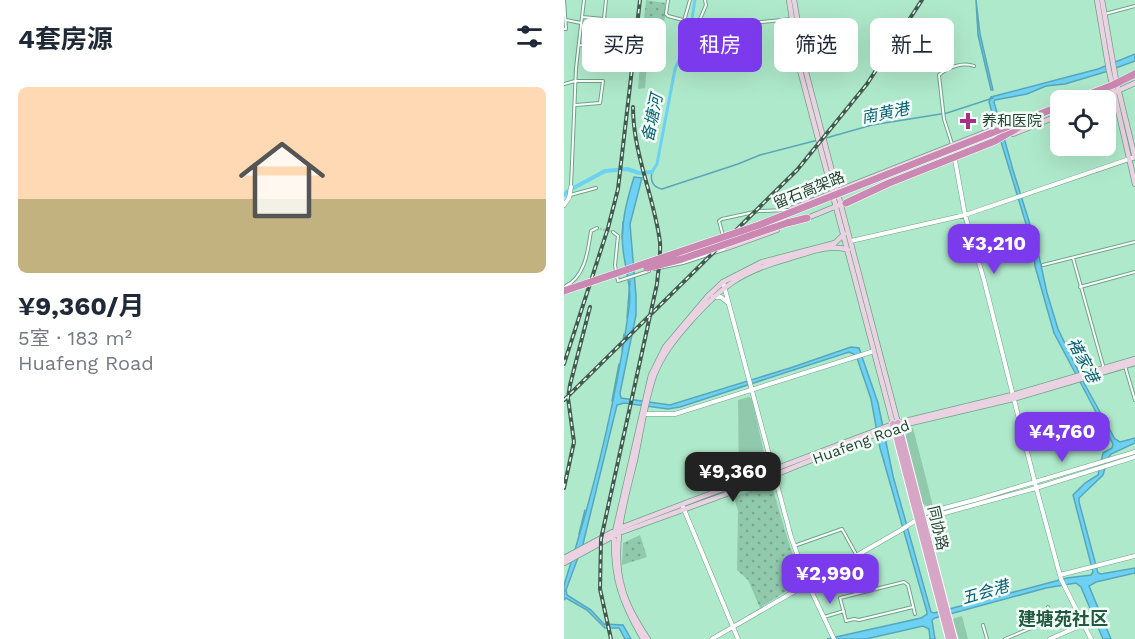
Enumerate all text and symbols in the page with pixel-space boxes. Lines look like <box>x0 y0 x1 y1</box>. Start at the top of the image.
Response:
chip: 买房 <box>582 18 666 72</box>
chip: 租房 <box>678 18 762 72</box>
chip: 筛选 <box>774 18 858 72</box>
chip: 新上 <box>870 18 954 72</box>
icon: filters <box>513 20 546 53</box>
text: 4套房源 <box>18 24 113 54</box>
water label: 备塘河 <box>638 90 667 143</box>
map controls <box>1050 90 1116 156</box>
button: locate <box>1050 90 1116 156</box>
water label: 南黄港 <box>860 99 912 127</box>
marker: 养和医院 <box>959 112 977 130</box>
place label: 养和医院 <box>982 112 1042 130</box>
icon: home <box>228 126 336 234</box>
street label: 留石高架路 <box>771 168 847 212</box>
pin: ¥3,210 <box>945 224 1043 275</box>
text: ¥3,210 <box>962 231 1026 255</box>
text: ¥9,360/月 <box>18 291 144 321</box>
text: 5室 · 183 m² <box>18 326 132 350</box>
water label: 褚家港 <box>1063 334 1104 387</box>
text: Huafeng Road <box>18 351 154 375</box>
pin: ¥4,760 <box>1013 412 1111 463</box>
street label: Huafeng Road <box>810 416 912 468</box>
text: ¥4,760 <box>1029 419 1095 443</box>
pin: ¥9,360 <box>684 452 782 503</box>
text: ¥9,360 <box>699 459 767 483</box>
street label: 同协路 <box>924 504 952 552</box>
pin: ¥2,990 <box>781 554 879 605</box>
text: ¥2,990 <box>796 561 864 585</box>
water label: 五会港 <box>959 576 1013 608</box>
district label: 建塘苑社区 <box>1018 608 1108 629</box>

